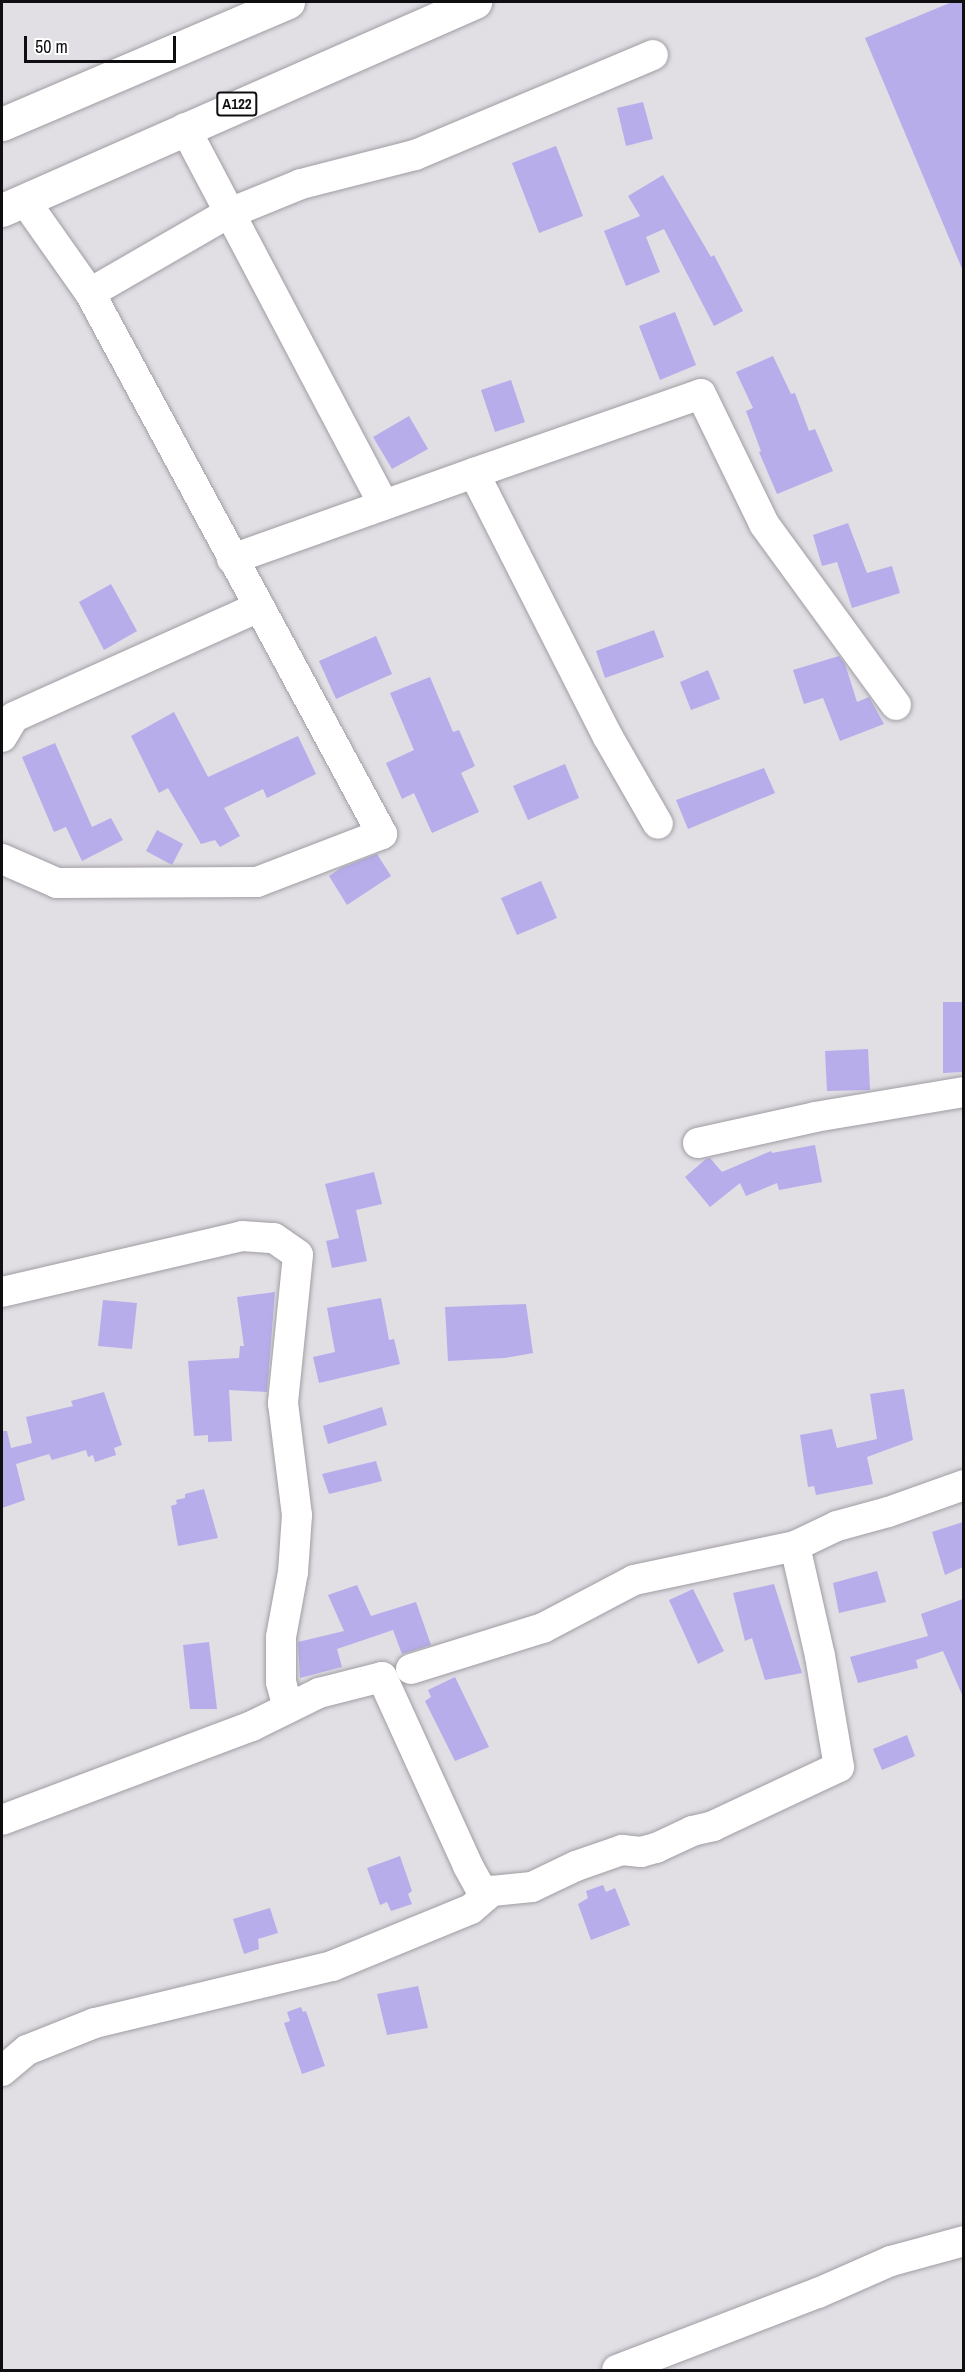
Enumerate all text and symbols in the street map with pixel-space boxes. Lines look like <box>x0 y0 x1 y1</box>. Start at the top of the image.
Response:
scale bar <box>27 24 178 62</box>
text: 50 m <box>35 34 68 59</box>
road number: A122 <box>216 92 258 116</box>

